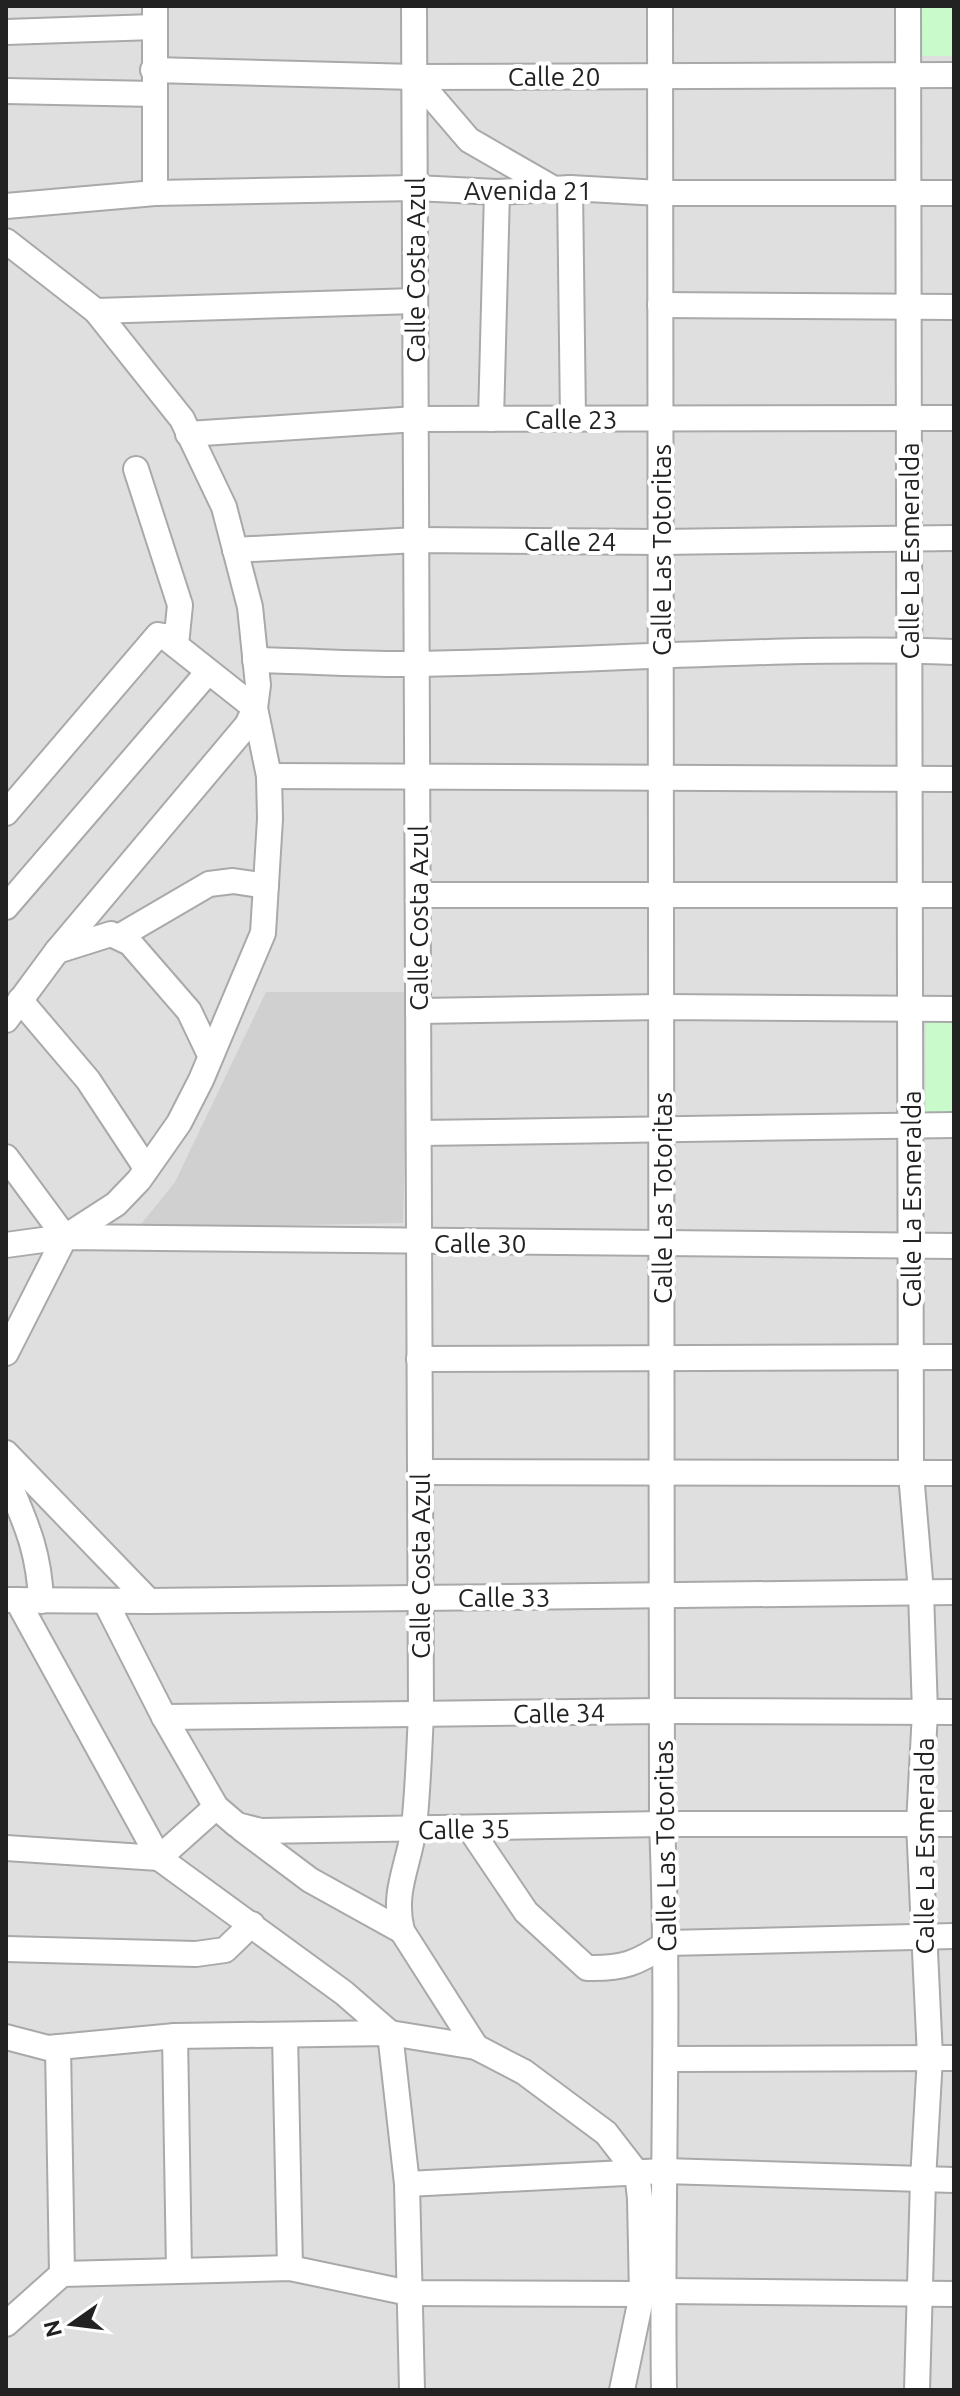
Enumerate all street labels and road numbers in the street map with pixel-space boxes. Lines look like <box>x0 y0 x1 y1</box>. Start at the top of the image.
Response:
street label: Calle 20 <box>508 62 600 91</box>
street label: Avenida 21 <box>464 176 592 205</box>
street label: Calle Costa Azul <box>401 177 430 363</box>
street label: Calle 23 <box>525 405 617 434</box>
street label: Calle La Esmeralda <box>895 442 924 660</box>
street label: Calle Las Totoritas <box>647 444 676 656</box>
street label: Calle 24 <box>524 527 616 556</box>
street label: Calle Costa Azul <box>404 825 433 1011</box>
street label: Calle La Esmeralda <box>897 1090 926 1308</box>
street label: Calle Las Totoritas <box>648 1092 677 1304</box>
street label: Calle 30 <box>434 1229 526 1258</box>
street label: Calle Costa Azul <box>406 1473 435 1659</box>
street label: Calle 33 <box>458 1583 550 1612</box>
street label: Calle 34 <box>512 1698 606 1728</box>
street label: Calle La Esmeralda <box>910 1737 939 1955</box>
street label: Calle Las Totoritas <box>649 1740 681 1952</box>
street label: Calle 35 <box>417 1814 511 1844</box>

